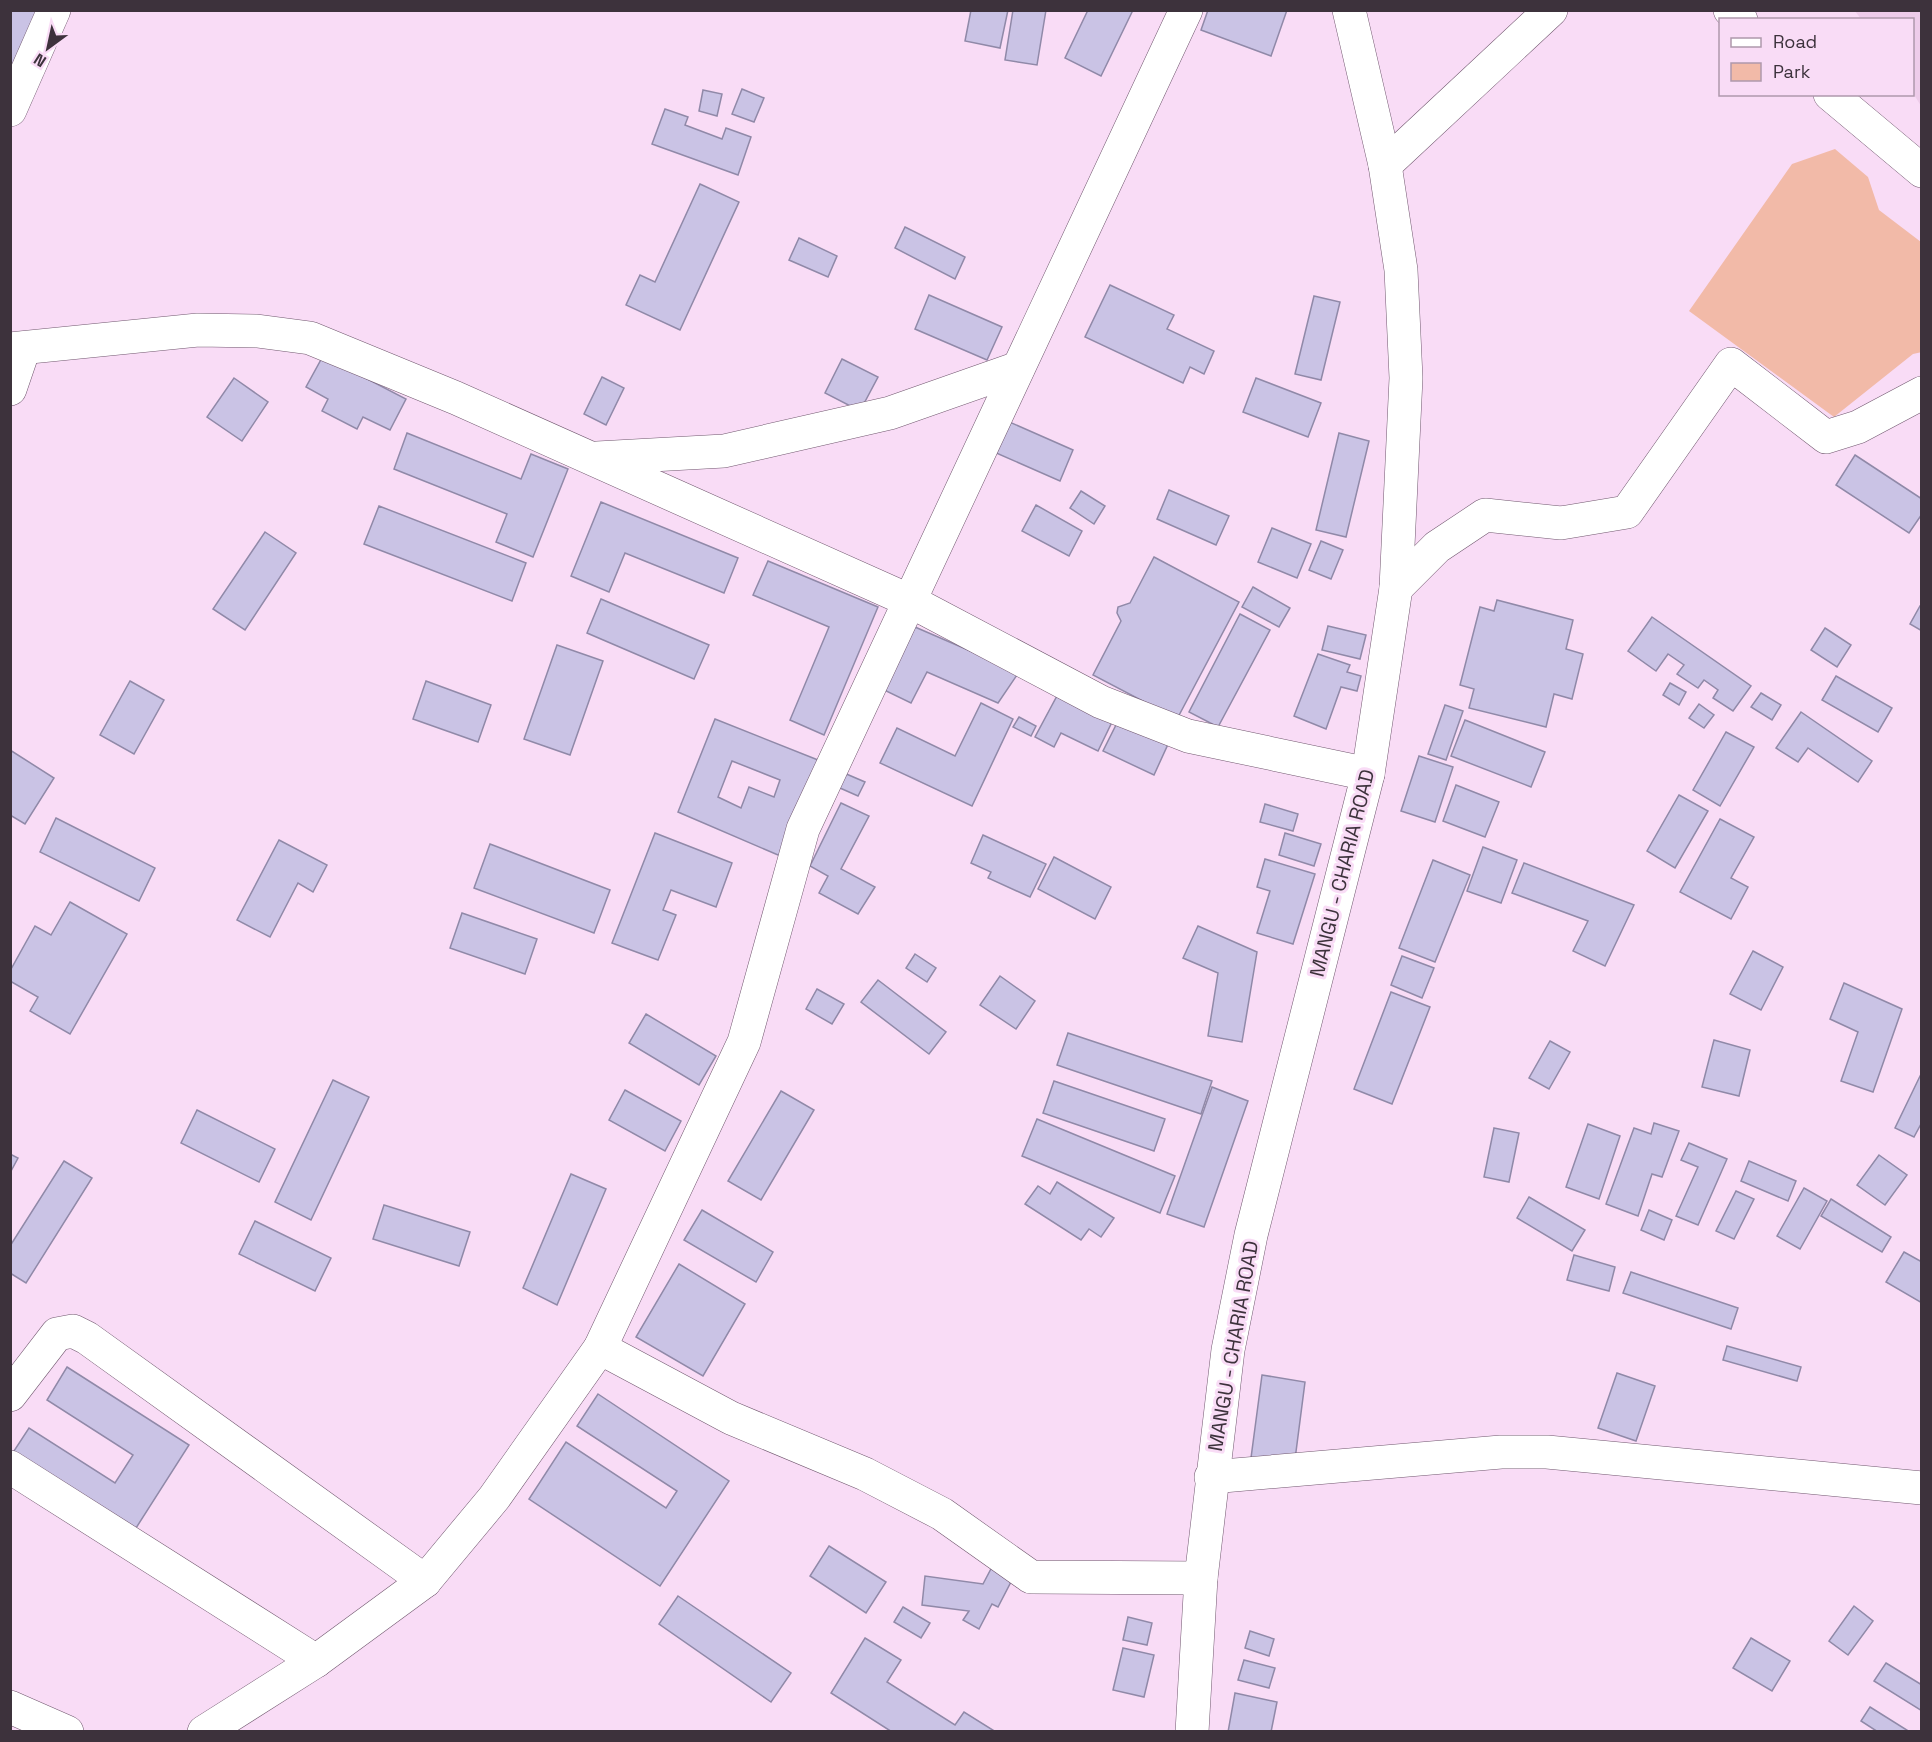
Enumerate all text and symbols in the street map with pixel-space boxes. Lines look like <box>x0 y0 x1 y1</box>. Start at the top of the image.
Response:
north arrow <box>18 18 78 78</box>
legend <box>1719 18 1914 96</box>
text: Road <box>1773 30 1817 53</box>
text: N <box>30 48 50 72</box>
text: Park <box>1773 60 1811 83</box>
street label: MANGU - CHARIA ROAD <box>1304 766 1380 980</box>
street label: MANGU - CHARIA ROAD <box>1202 1239 1264 1453</box>

